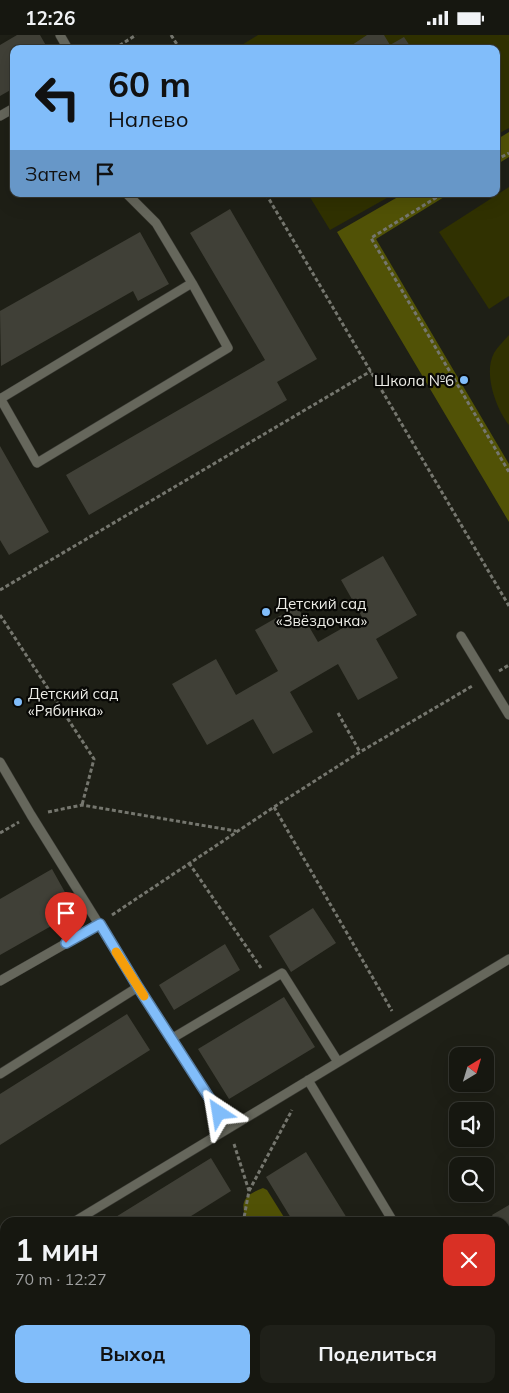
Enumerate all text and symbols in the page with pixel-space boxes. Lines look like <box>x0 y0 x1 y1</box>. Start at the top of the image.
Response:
text: 12:26 <box>25 6 75 30</box>
text: 60 m <box>108 62 191 106</box>
icon: left <box>25 65 90 130</box>
text: Налево <box>108 105 188 133</box>
icon: arrive <box>91 160 119 188</box>
text: Затем <box>25 162 81 186</box>
place label: Школа №6 <box>374 371 454 390</box>
marker: Школа №6 <box>458 374 470 386</box>
place label: Детский сад «Звёздочка» <box>276 594 367 630</box>
marker: Детский сад «Звёздочка» <box>260 606 272 618</box>
place label: Детский сад «Рябинка» <box>28 684 118 720</box>
marker: Детский сад «Рябинка» <box>12 696 24 708</box>
pin <box>45 892 87 943</box>
icon: arrive <box>52 899 80 927</box>
north arrow <box>449 1047 494 1093</box>
map controls <box>449 1047 494 1202</box>
position arrow <box>192 1086 244 1138</box>
button: sound <box>449 1102 494 1147</box>
button: search <box>449 1157 494 1202</box>
text: 1 мин <box>15 1231 99 1269</box>
button: close <box>443 1234 495 1286</box>
text: 70 m · 12:27 <box>15 1269 107 1289</box>
button: Выход <box>15 1325 250 1383</box>
button: Поделиться <box>260 1325 495 1383</box>

